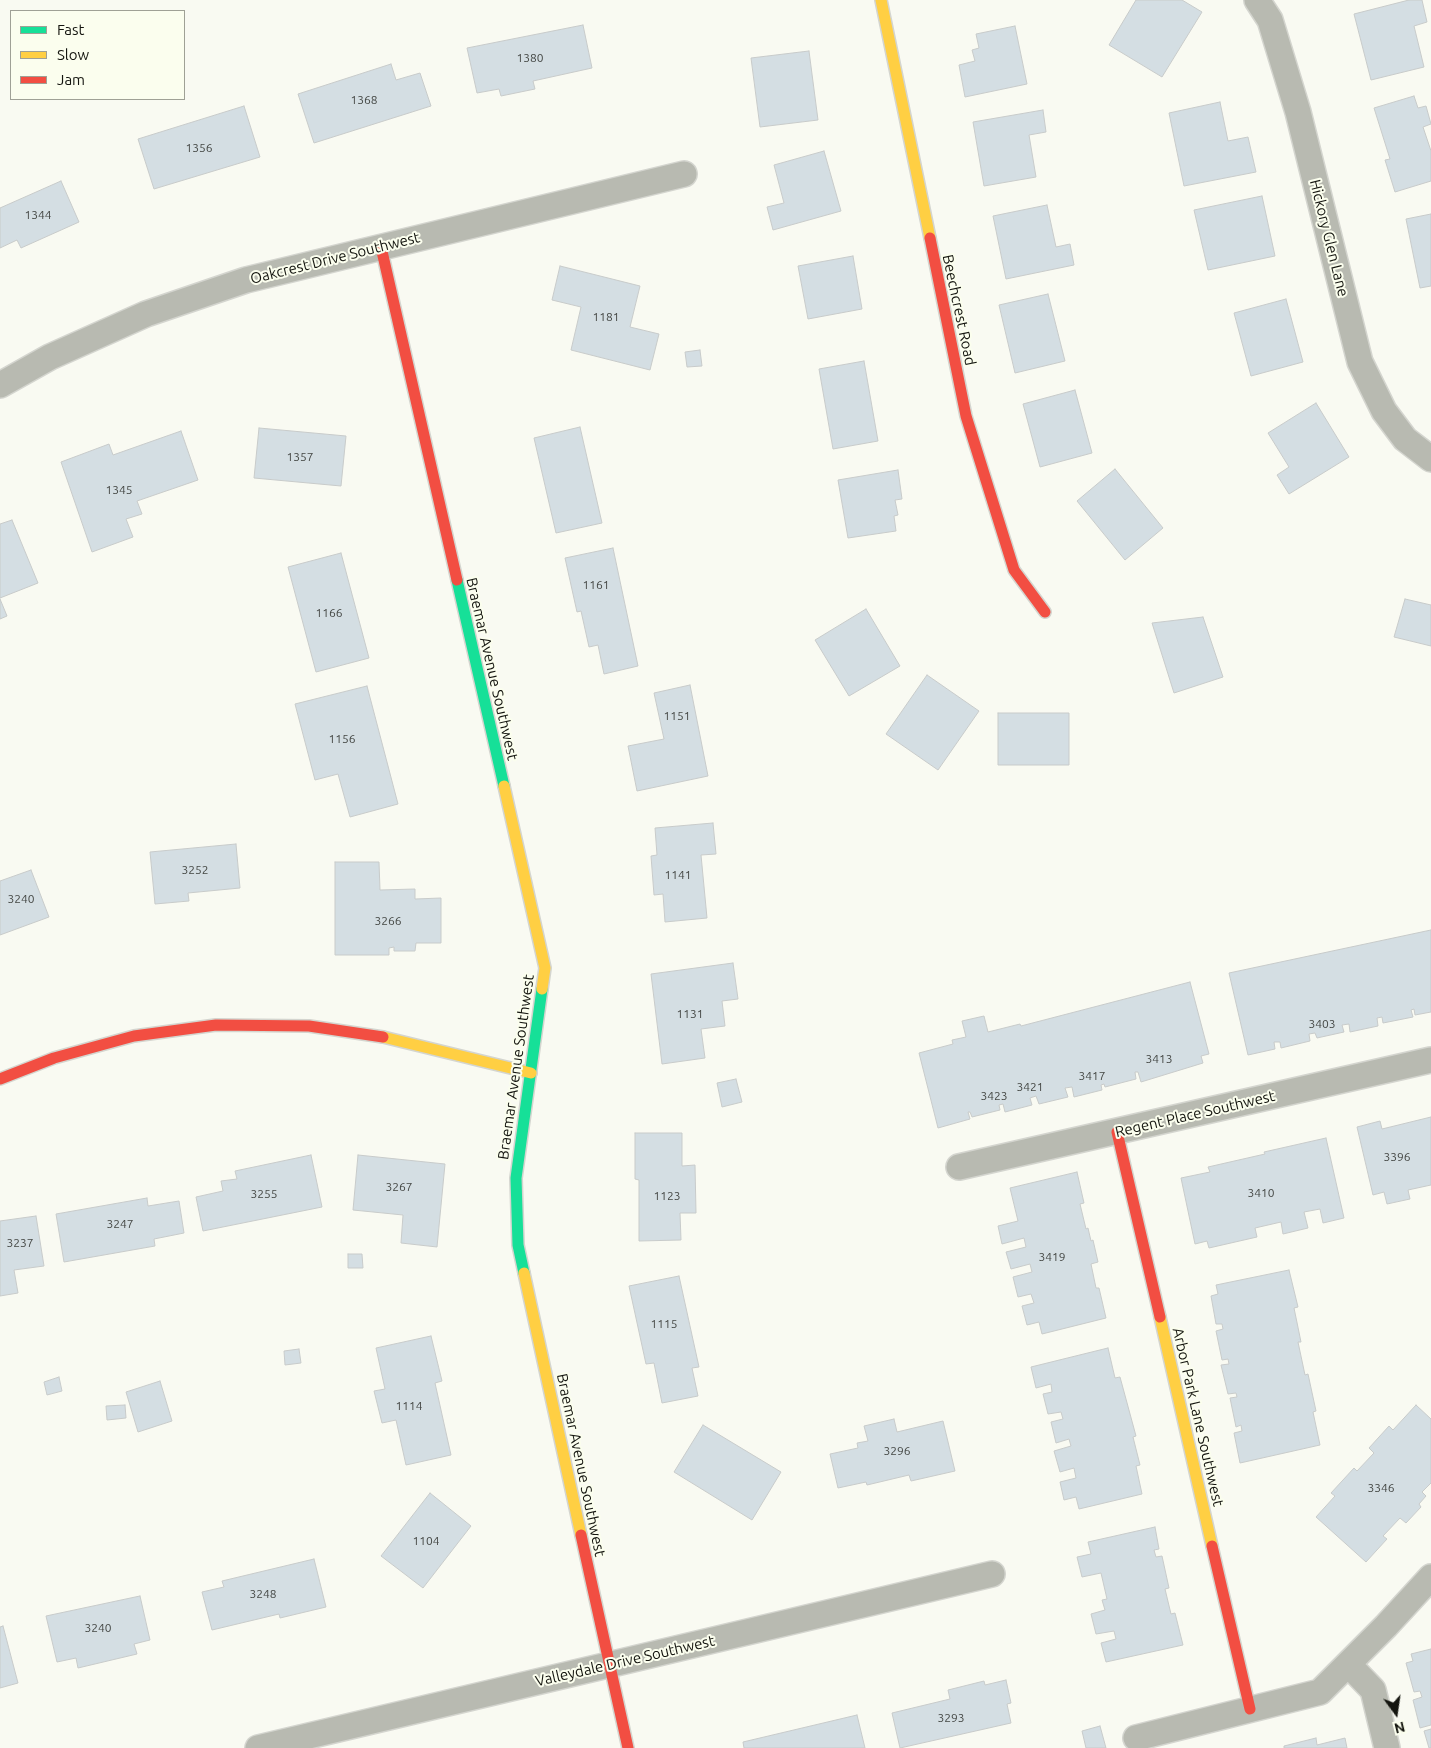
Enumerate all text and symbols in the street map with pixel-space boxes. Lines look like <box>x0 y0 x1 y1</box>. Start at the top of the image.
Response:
legend <box>10 10 185 100</box>
text: Fast <box>57 21 84 38</box>
text: Slow <box>57 46 89 63</box>
house number: 1380 <box>516 51 544 65</box>
text: Jam <box>57 71 85 88</box>
house number: 1368 <box>350 93 378 107</box>
house number: 1356 <box>185 141 213 155</box>
street label: Hickory Glen Lane <box>1306 178 1352 298</box>
house number: 1344 <box>24 208 52 222</box>
street label: Oakcrest Drive Southwest <box>248 228 422 288</box>
street label: Beechcrest Road <box>938 253 980 367</box>
house number: 1181 <box>592 310 620 324</box>
house number: 1357 <box>286 450 314 464</box>
house number: 1345 <box>105 483 133 497</box>
street label: Braemar Avenue Southwest <box>462 576 522 762</box>
house number: 1161 <box>582 578 610 592</box>
house number: 1166 <box>315 606 343 620</box>
house number: 1151 <box>663 709 691 723</box>
house number: 1156 <box>328 732 356 746</box>
house number: 3252 <box>181 863 209 877</box>
house number: 1141 <box>664 868 692 882</box>
house number: 3240 <box>7 892 35 906</box>
house number: 3266 <box>374 914 402 928</box>
street label: Braemar Avenue Southwest <box>494 973 538 1161</box>
house number: 1131 <box>676 1007 704 1021</box>
house number: 3403 <box>1308 1017 1336 1031</box>
house number: 3413 <box>1145 1052 1173 1066</box>
house number: 3417 <box>1078 1069 1106 1083</box>
house number: 3421 <box>1016 1080 1044 1094</box>
street label: Regent Place Southwest <box>1113 1087 1277 1141</box>
house number: 3423 <box>980 1089 1008 1103</box>
house number: 3396 <box>1383 1150 1411 1164</box>
house number: 3267 <box>385 1180 413 1194</box>
house number: 3410 <box>1247 1186 1275 1200</box>
house number: 3255 <box>250 1187 278 1201</box>
house number: 1123 <box>653 1189 681 1203</box>
house number: 3247 <box>106 1217 134 1231</box>
house number: 3237 <box>6 1236 34 1250</box>
house number: 3419 <box>1038 1250 1066 1264</box>
house number: 1115 <box>650 1317 678 1331</box>
street label: Arbor Park Lane Southwest <box>1169 1326 1227 1508</box>
street label: Braemar Avenue Southwest <box>553 1372 609 1558</box>
house number: 1114 <box>395 1399 423 1413</box>
house number: 3296 <box>883 1444 911 1458</box>
house number: 3346 <box>1367 1481 1395 1495</box>
house number: 1104 <box>412 1534 440 1548</box>
house number: 3248 <box>249 1587 277 1601</box>
house number: 3240 <box>84 1621 112 1635</box>
street label: Valleydale Drive Southwest <box>534 1632 716 1690</box>
north arrow <box>1371 1688 1421 1738</box>
house number: 3293 <box>937 1711 965 1725</box>
text: N <box>1393 1719 1407 1737</box>

